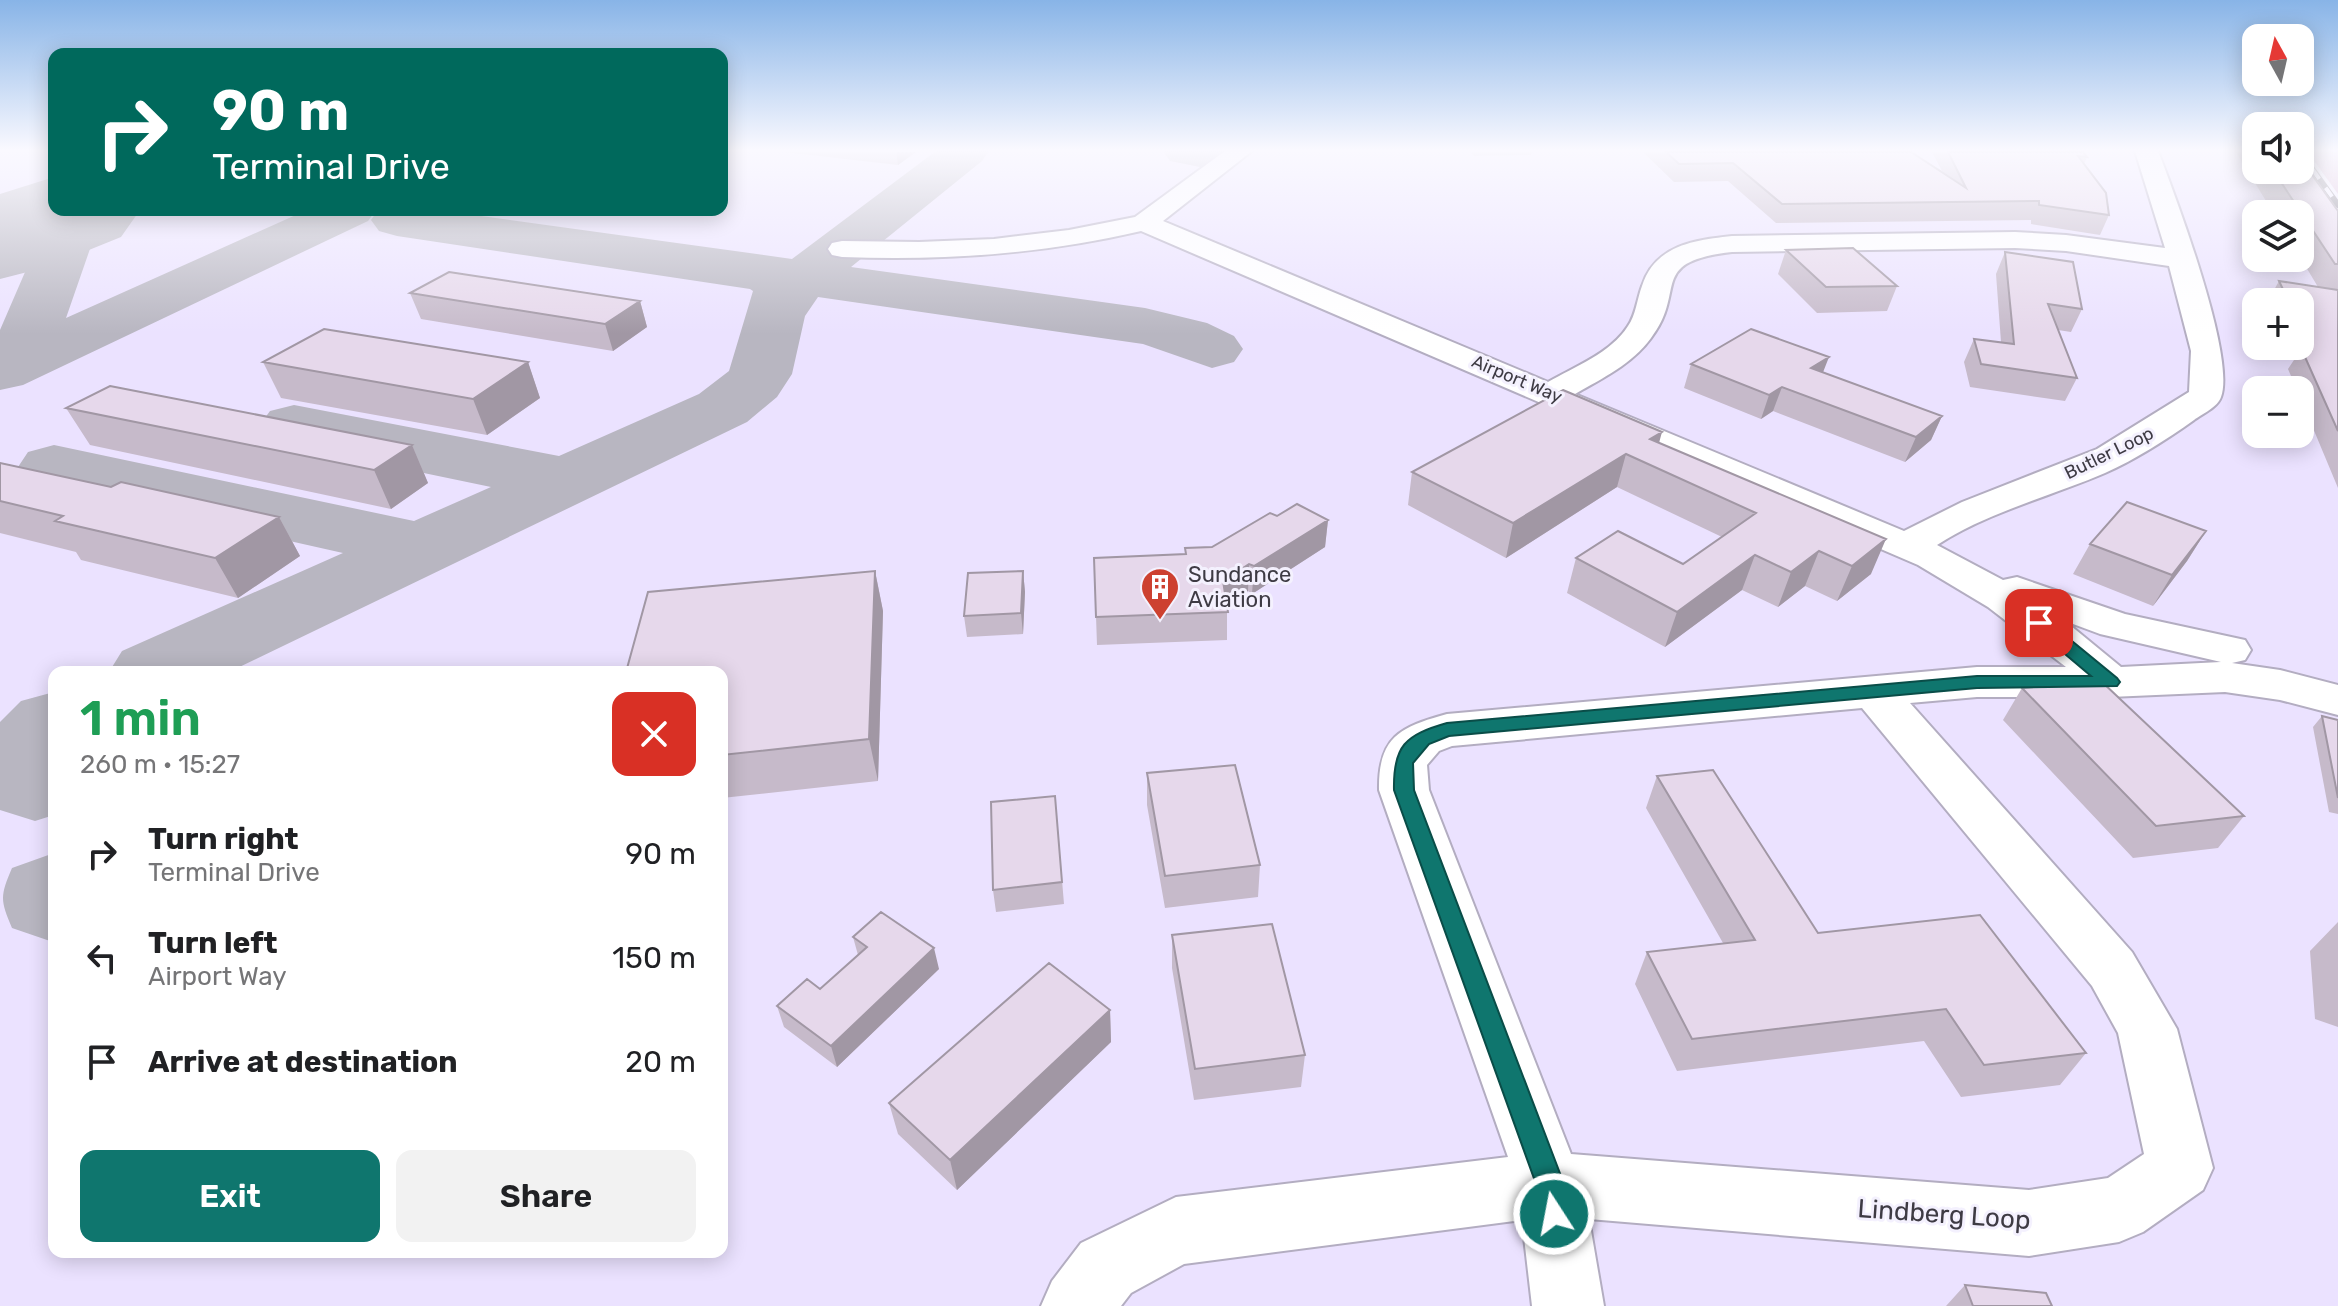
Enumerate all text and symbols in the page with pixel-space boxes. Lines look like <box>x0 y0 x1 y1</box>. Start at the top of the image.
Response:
north arrow <box>2242 24 2314 96</box>
map controls <box>2242 24 2314 448</box>
text: 90 m <box>212 78 349 144</box>
icon: right <box>80 80 184 184</box>
button: sound <box>2242 112 2314 184</box>
text: Terminal Drive <box>212 145 450 188</box>
button: layers <box>2242 200 2314 272</box>
button: + <box>2242 288 2314 360</box>
street label: Airport Way <box>1469 350 1566 408</box>
button: − <box>2242 376 2314 448</box>
street label: Butler Loop <box>2061 422 2157 484</box>
place label: Sundance Aviation <box>1188 561 1291 613</box>
building icon: Sundance Aviation <box>1139 566 1181 621</box>
pin <box>2005 589 2073 657</box>
icon: arrive <box>2017 601 2061 645</box>
text: 1 min <box>80 690 201 747</box>
button: close <box>612 692 696 776</box>
text: 260 m · 15:27 <box>80 749 240 780</box>
text: Turn right <box>148 821 299 857</box>
icon: right <box>80 832 124 876</box>
text: 90 m <box>625 836 696 872</box>
text: Terminal Drive <box>148 857 320 888</box>
text: Turn left <box>148 925 278 961</box>
icon: left <box>80 936 124 980</box>
text: 150 m <box>612 940 696 976</box>
text: Airport Way <box>148 961 287 992</box>
icon: arrive <box>80 1040 124 1084</box>
text: Arrive at destination <box>148 1044 458 1080</box>
text: 20 m <box>625 1044 696 1080</box>
button: Exit <box>80 1150 380 1242</box>
button: Share <box>396 1150 696 1242</box>
position arrow <box>1512 1172 1596 1256</box>
street label: Lindberg Loop <box>1856 1193 2032 1236</box>

